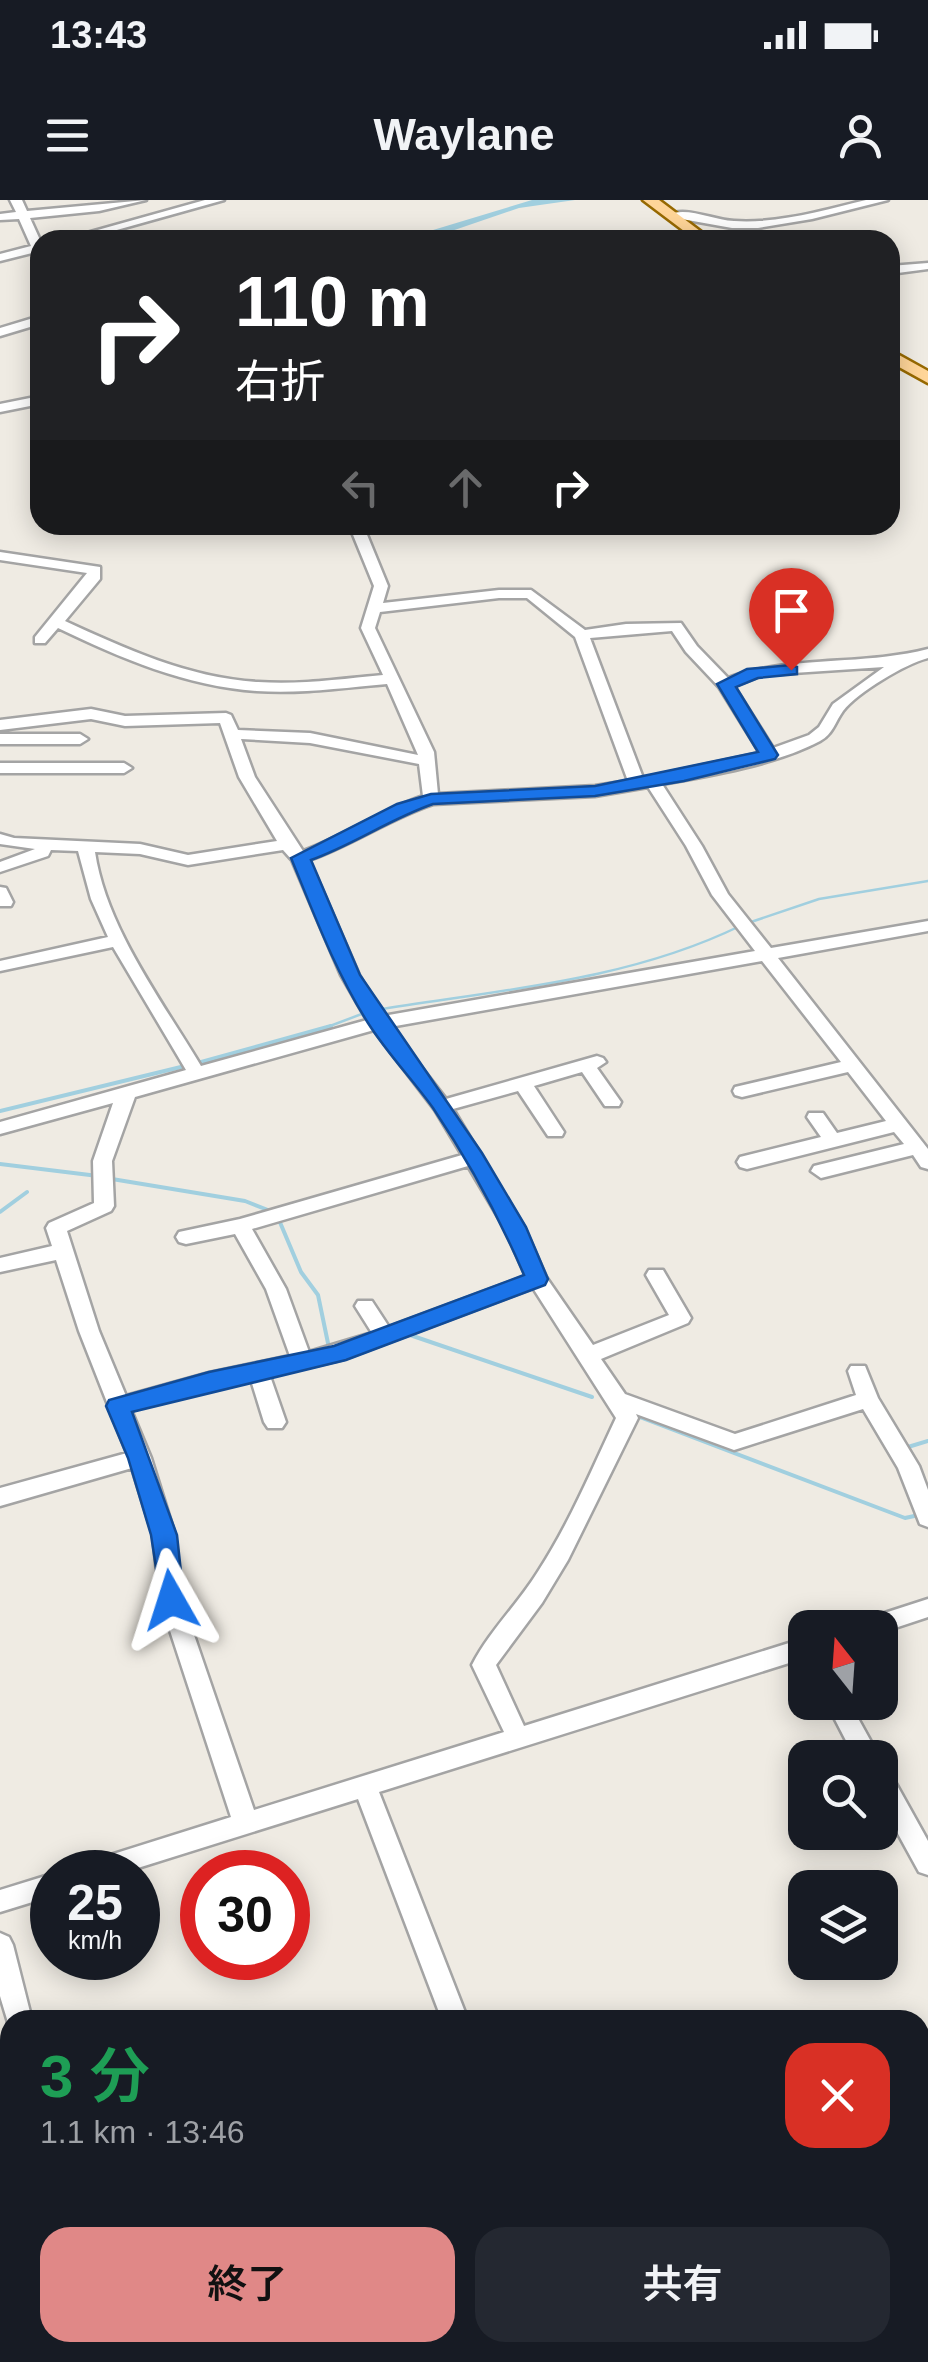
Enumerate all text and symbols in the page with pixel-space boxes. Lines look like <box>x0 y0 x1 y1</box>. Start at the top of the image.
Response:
text: 13:43 <box>50 14 147 56</box>
icon: menu <box>40 108 95 163</box>
icon: person <box>833 108 888 163</box>
text: Waylane <box>374 109 554 160</box>
text: 110 m <box>235 263 430 341</box>
icon: right <box>70 270 200 400</box>
text: 右折 <box>235 356 325 407</box>
icon: left <box>333 460 388 515</box>
icon: ahead <box>438 460 493 515</box>
icon: right <box>543 460 598 515</box>
pin <box>749 568 834 671</box>
icon: arrive <box>764 583 819 638</box>
position arrow <box>119 1548 223 1652</box>
north arrow <box>788 1610 898 1720</box>
map controls <box>788 1610 898 1980</box>
button: search <box>788 1740 898 1850</box>
speed limit sign: 30 <box>180 1850 310 1980</box>
button: layers <box>788 1870 898 1980</box>
text: 25 <box>67 1875 123 1931</box>
text: km/h <box>68 1926 122 1954</box>
text: 3 分 <box>40 2043 150 2110</box>
button: close <box>785 2043 890 2148</box>
text: 1.1 km · 13:46 <box>40 2114 245 2150</box>
button: 終了 <box>40 2227 455 2342</box>
button: 共有 <box>475 2227 890 2342</box>

